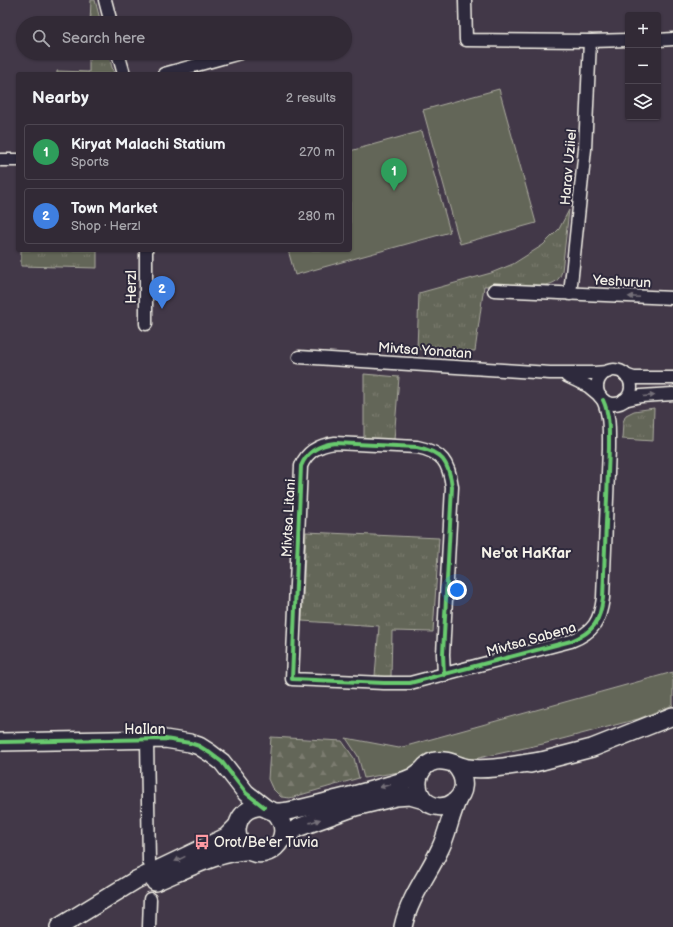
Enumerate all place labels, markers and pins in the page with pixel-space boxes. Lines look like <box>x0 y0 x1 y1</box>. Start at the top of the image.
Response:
pin: 1 <box>381 158 407 191</box>
pin: 2 <box>149 276 175 309</box>
bus stop icon: Orot/Be'er Tuvia <box>193 833 211 851</box>
place label: Orot/Be'er Tuvia <box>214 834 319 851</box>

